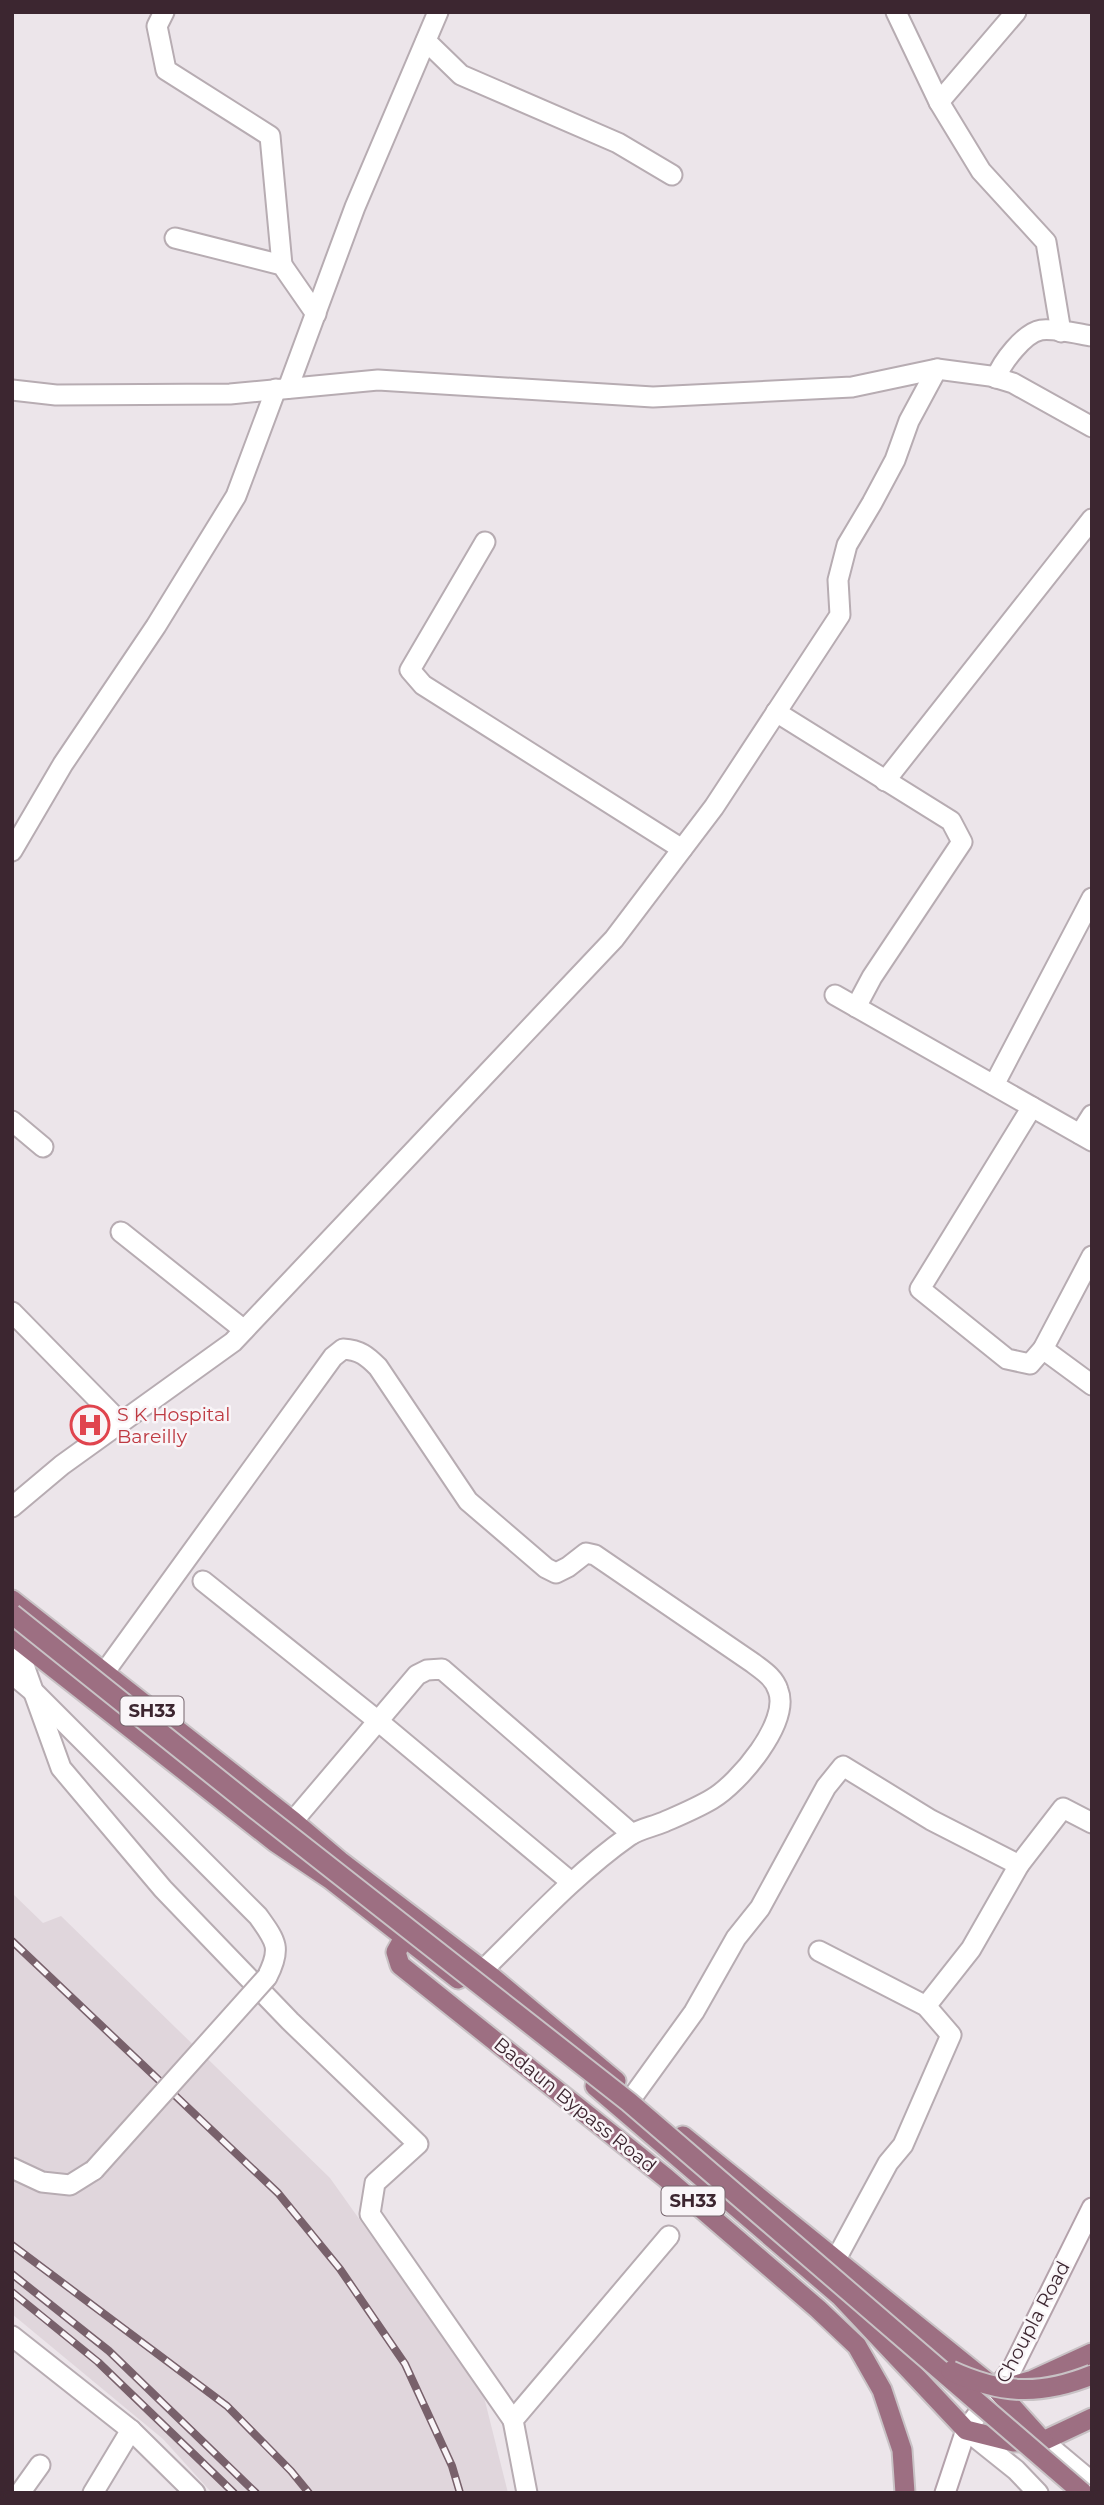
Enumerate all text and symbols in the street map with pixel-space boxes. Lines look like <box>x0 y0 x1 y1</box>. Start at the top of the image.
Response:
place label: S K Hospital Bareilly <box>117 1403 230 1448</box>
hospital icon: S K Hospital Bareilly <box>69 1404 111 1446</box>
road number: SH33 <box>120 1696 184 1726</box>
street label: Badaun Bypass Road <box>489 2032 661 2178</box>
road number: SH33 <box>662 2186 724 2216</box>
street label: Choupla Road <box>991 2257 1075 2387</box>

